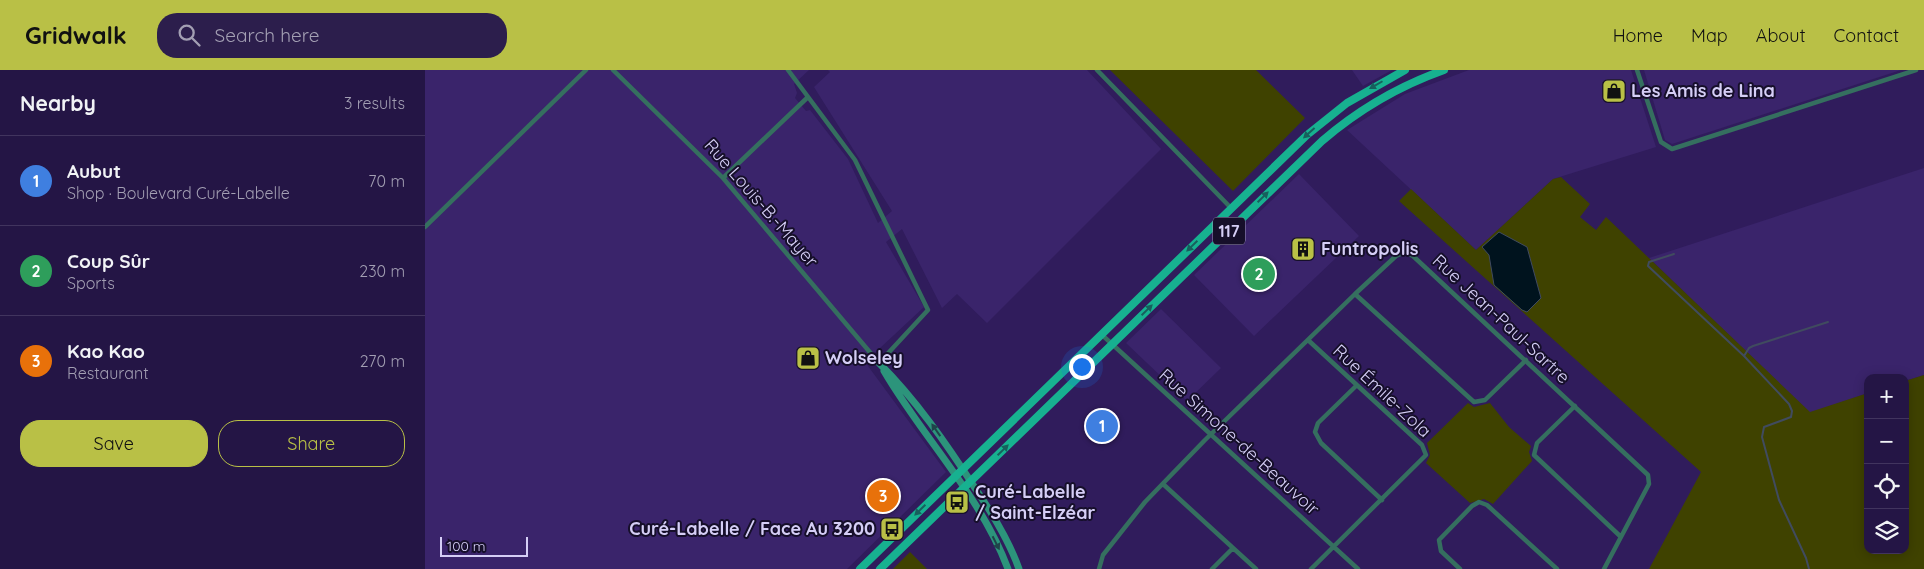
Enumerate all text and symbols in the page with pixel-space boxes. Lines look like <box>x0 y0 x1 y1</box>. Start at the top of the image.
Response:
search box <box>157 13 507 58</box>
text: Gridwalk <box>25 20 127 50</box>
icon: search <box>175 21 203 49</box>
text: Search here <box>215 23 319 47</box>
text: Home <box>1613 24 1663 47</box>
text: Map <box>1691 24 1728 47</box>
text: About <box>1756 24 1806 47</box>
text: Contact <box>1834 24 1899 47</box>
shop icon: Les Amis de Lina <box>1601 78 1627 104</box>
place label: Les Amis de Lina <box>1631 79 1775 102</box>
one-way arrow <box>1369 81 1382 90</box>
text: Nearby <box>20 90 96 116</box>
text: 3 results <box>344 93 405 113</box>
one-way arrow <box>1303 128 1316 139</box>
street label: Rue Louis-B.-Mayer <box>699 134 823 271</box>
text: Aubut <box>67 159 121 183</box>
text: 1 <box>33 171 39 191</box>
text: 70 m <box>368 171 405 191</box>
text: Shop · Boulevard Curé-Labelle <box>67 183 290 203</box>
one-way arrow <box>1257 191 1269 203</box>
road number: 117 <box>1213 218 1245 245</box>
building icon: Funtropolis <box>1290 236 1316 262</box>
place label: Funtropolis <box>1321 237 1419 260</box>
one-way arrow <box>1187 240 1199 252</box>
text: Coup Sûr <box>67 249 150 273</box>
street label: Rue Jean-Paul-Sartre <box>1428 249 1575 388</box>
pin: 2 <box>1243 255 1275 293</box>
text: 2 <box>31 261 41 281</box>
text: 230 m <box>359 261 405 281</box>
text: Sports <box>67 273 115 293</box>
one-way arrow <box>1141 304 1153 316</box>
text: Kao Kao <box>67 339 145 363</box>
street label: Rue Émile-Zola <box>1328 339 1436 442</box>
shop icon: Wolseley <box>795 345 821 371</box>
place label: Wolseley <box>825 346 903 369</box>
text: 3 <box>32 351 40 371</box>
text: 270 m <box>360 351 405 371</box>
your location <box>1069 354 1095 380</box>
text: Restaurant <box>67 363 149 383</box>
street label: Rue Simone-de-Beauvoir <box>1154 363 1324 520</box>
map controls <box>1864 374 1909 554</box>
button: + <box>1864 374 1909 419</box>
pin: 1 <box>1086 407 1118 445</box>
button: − <box>1864 419 1909 464</box>
button: Save <box>20 420 208 467</box>
button: Share <box>218 420 405 467</box>
one-way arrow <box>931 423 941 437</box>
one-way arrow <box>997 444 1009 456</box>
button: locate <box>1864 464 1909 509</box>
pin: 3 <box>867 477 899 515</box>
place label: Curé-Labelle / Saint-Elzéar <box>975 480 1095 524</box>
bus stop icon: Curé-Labelle / Saint-Elzéar <box>944 489 970 515</box>
one-way arrow <box>914 504 926 516</box>
button: layers <box>1864 509 1909 554</box>
bus stop icon: Curé-Labelle / Face Au 3200 <box>879 516 905 542</box>
place label: Curé-Labelle / Face Au 3200 <box>629 517 875 540</box>
scale bar <box>440 534 527 557</box>
one-way arrow <box>992 536 1000 550</box>
text: 100 m <box>447 537 485 555</box>

